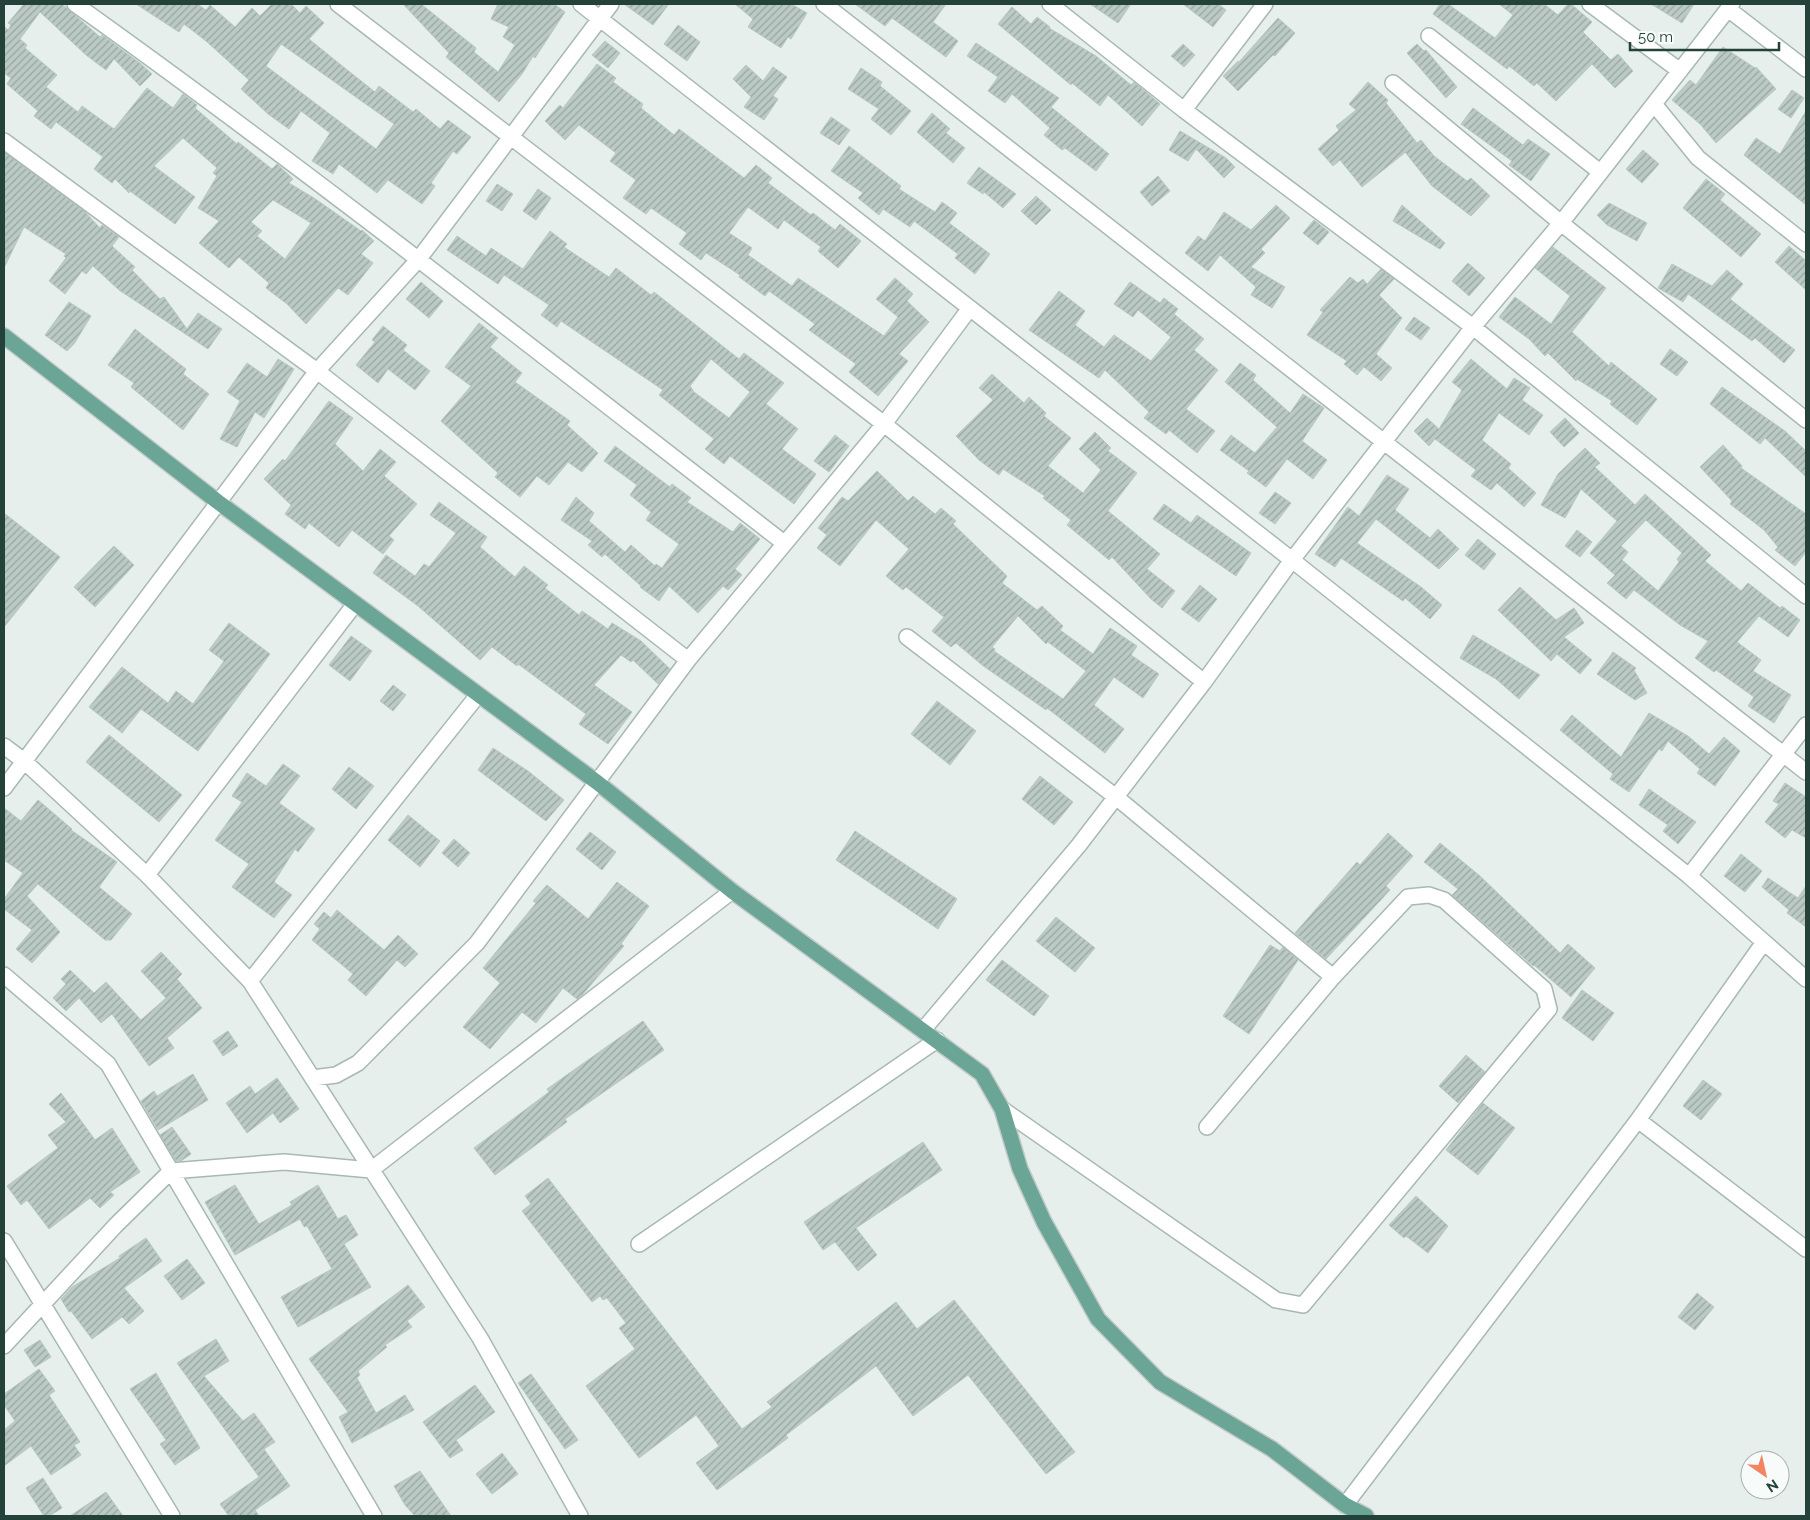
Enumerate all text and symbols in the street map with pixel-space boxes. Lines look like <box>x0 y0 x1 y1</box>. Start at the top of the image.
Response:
scale bar <box>1630 20 1779 52</box>
text: 50 m <box>1638 28 1673 46</box>
north arrow <box>1740 1450 1790 1500</box>
text: N <box>1763 1476 1781 1495</box>

